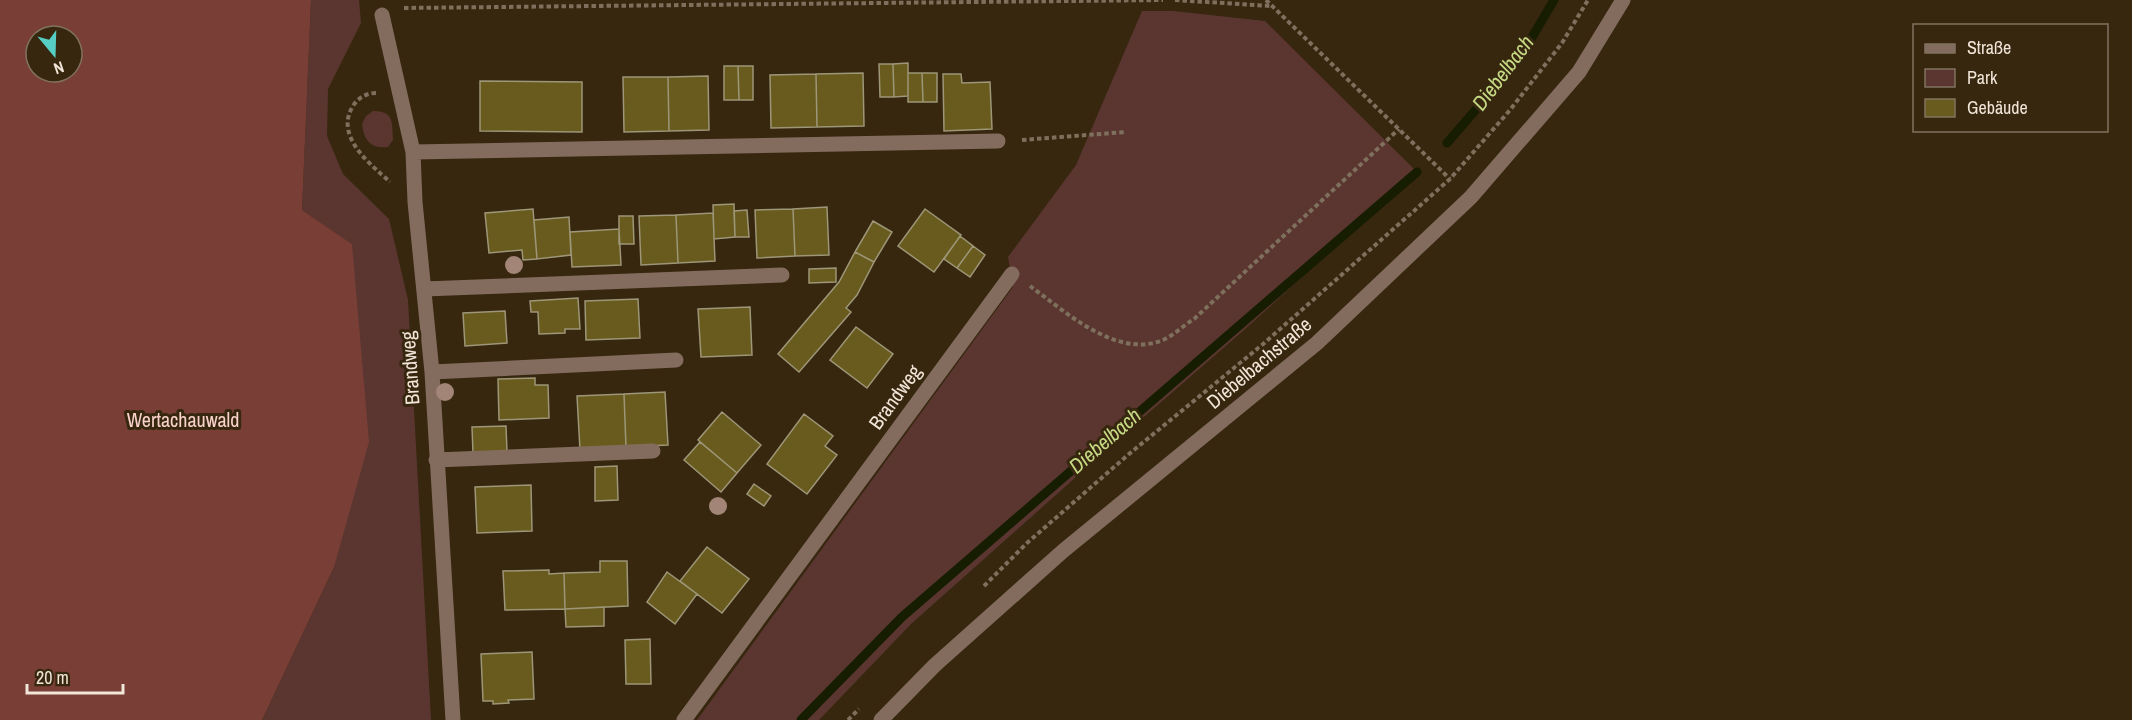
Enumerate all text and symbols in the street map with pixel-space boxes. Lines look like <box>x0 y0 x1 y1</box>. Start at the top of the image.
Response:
north arrow <box>24 24 84 84</box>
legend <box>1913 24 2108 132</box>
water label: Diebelbach <box>1465 29 1540 116</box>
text: Straße <box>1967 35 2011 60</box>
text: N <box>51 56 67 80</box>
text: Park <box>1967 65 1998 90</box>
text: Gebäude <box>1967 95 2028 120</box>
street label: Diebelbachstraße <box>1200 311 1317 415</box>
street label: Brandweg <box>393 330 426 406</box>
street label: Brandweg <box>862 359 927 435</box>
water label: Diebelbach <box>1062 401 1147 480</box>
park label: Wertachauwald <box>127 406 239 433</box>
scale bar <box>27 657 123 695</box>
text: 20 m <box>36 665 69 690</box>

